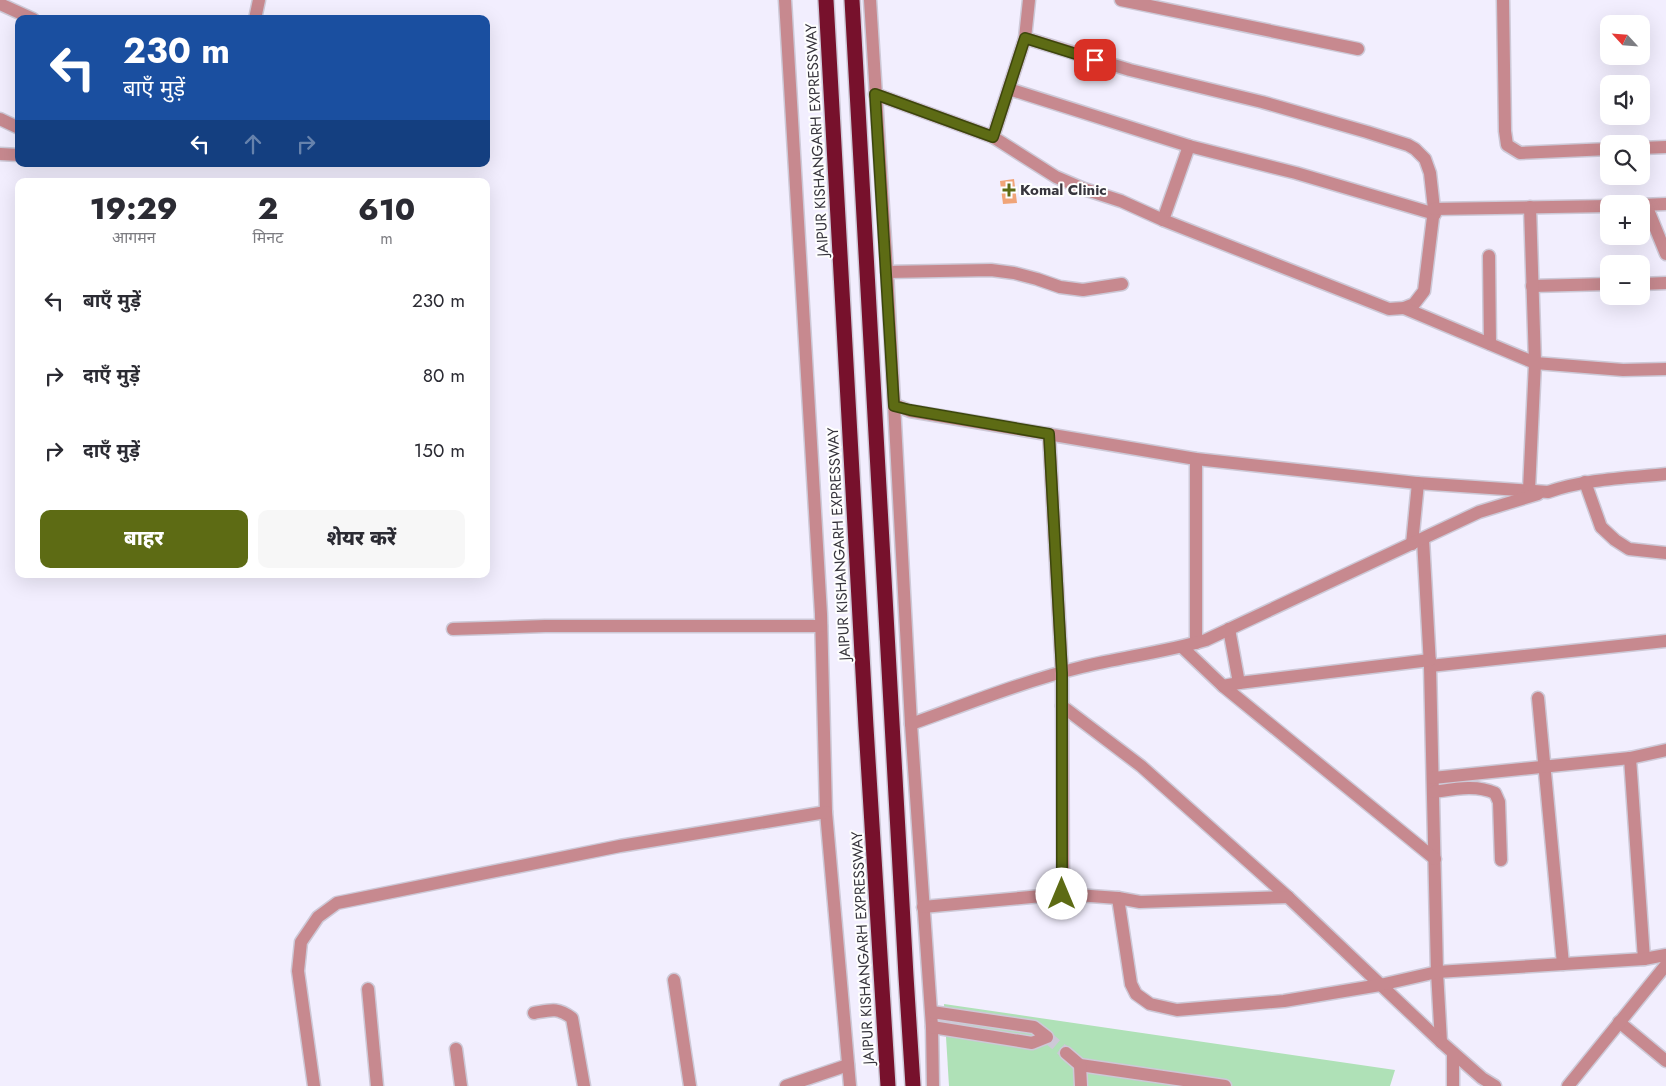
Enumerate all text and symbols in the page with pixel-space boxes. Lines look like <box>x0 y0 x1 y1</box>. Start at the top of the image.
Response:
north arrow <box>1600 15 1650 65</box>
map controls <box>1600 15 1650 305</box>
street label: JAIPUR KISHANGARH EXPRESSWAY <box>800 22 834 259</box>
text: 230 m <box>123 26 230 76</box>
icon: left <box>40 35 105 100</box>
pin <box>1074 39 1116 81</box>
icon: arrive <box>1081 46 1109 74</box>
text: बाएँ मुड़ें <box>123 72 185 104</box>
button: sound <box>1600 75 1650 125</box>
icon: left <box>186 130 214 158</box>
icon: ahead <box>239 130 267 158</box>
icon: right <box>292 130 320 158</box>
button: search <box>1600 135 1650 185</box>
place label: Komal Clinic <box>1020 179 1107 201</box>
marker: Komal Clinic <box>1002 183 1016 197</box>
text: 19:29 <box>90 187 178 230</box>
text: 2 <box>258 187 278 230</box>
text: 610 <box>358 188 415 231</box>
button: + <box>1600 195 1650 245</box>
text: आगमन <box>112 226 156 249</box>
text: मिनट <box>253 226 283 249</box>
text: m <box>380 227 393 250</box>
button: − <box>1600 255 1650 305</box>
icon: left <box>40 287 68 315</box>
text: बाएँ मुड़ें <box>83 287 141 314</box>
text: 230 m <box>412 287 465 314</box>
icon: right <box>40 362 68 390</box>
text: दाएँ मुड़ें <box>83 362 140 389</box>
text: 80 m <box>423 362 465 389</box>
street label: JAIPUR KISHANGARH EXPRESSWAY <box>822 426 856 663</box>
icon: right <box>40 437 68 465</box>
text: दाएँ मुड़ें <box>83 437 140 464</box>
text: 150 m <box>414 437 465 464</box>
button: बाहर <box>40 510 248 568</box>
button: शेयर करें <box>258 510 465 568</box>
street label: JAIPUR KISHANGARH EXPRESSWAY <box>846 830 880 1067</box>
position arrow <box>1035 867 1087 919</box>

